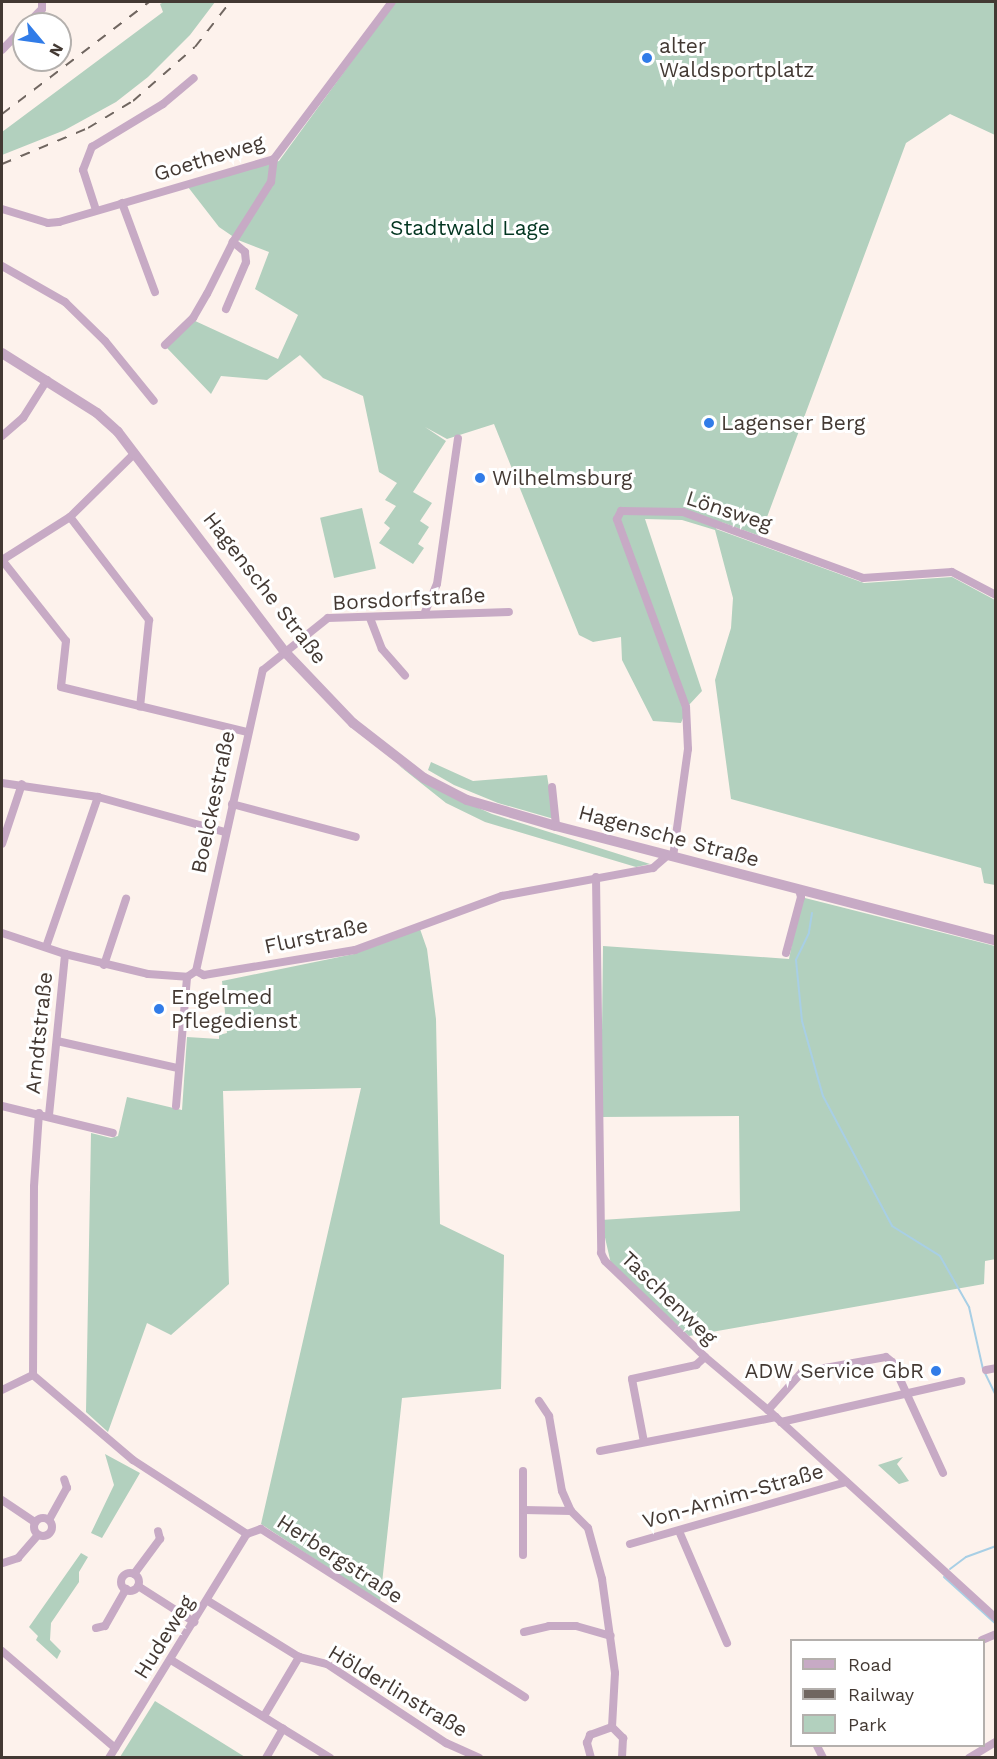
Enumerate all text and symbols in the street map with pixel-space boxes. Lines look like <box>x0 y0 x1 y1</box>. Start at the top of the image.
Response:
north arrow <box>12 12 72 72</box>
place label: alter Waldsportplatz <box>659 33 814 83</box>
text: N <box>45 40 68 60</box>
marker: alter Waldsportplatz <box>640 51 654 65</box>
street label: Goetheweg <box>151 129 267 187</box>
park label: Stadtwald Lage <box>390 215 550 241</box>
place label: Lagenser Berg <box>721 410 866 436</box>
marker: Lagenser Berg <box>702 416 716 430</box>
place label: Wilhelmsburg <box>492 465 632 491</box>
marker: Wilhelmsburg <box>473 471 487 485</box>
street label: Lönsweg <box>683 485 775 537</box>
street label: Hagensche Straße <box>198 507 332 669</box>
street label: Borsdorfstraße <box>332 582 486 616</box>
street label: Boelckestraße <box>186 728 240 876</box>
street label: Hagensche Straße <box>576 800 762 872</box>
street label: Flurstraße <box>262 913 370 959</box>
street label: Arndtstraße <box>20 971 58 1095</box>
place label: Engelmed Pflegedienst <box>171 984 298 1034</box>
marker: Engelmed Pflegedienst <box>152 1002 166 1016</box>
street label: Taschenweg <box>616 1246 722 1350</box>
place label: ADW Service GbR <box>744 1358 924 1384</box>
marker: ADW Service GbR <box>929 1364 943 1378</box>
street label: Von-Arnim-Straße <box>640 1458 826 1534</box>
street label: Herbergstraße <box>272 1509 408 1609</box>
street label: Hudeweg <box>128 1591 200 1683</box>
street label: Hölderlinstraße <box>324 1639 472 1743</box>
legend <box>790 1639 985 1747</box>
text: Road <box>848 1654 892 1675</box>
text: Railway <box>848 1684 914 1705</box>
text: Park <box>848 1714 887 1735</box>

